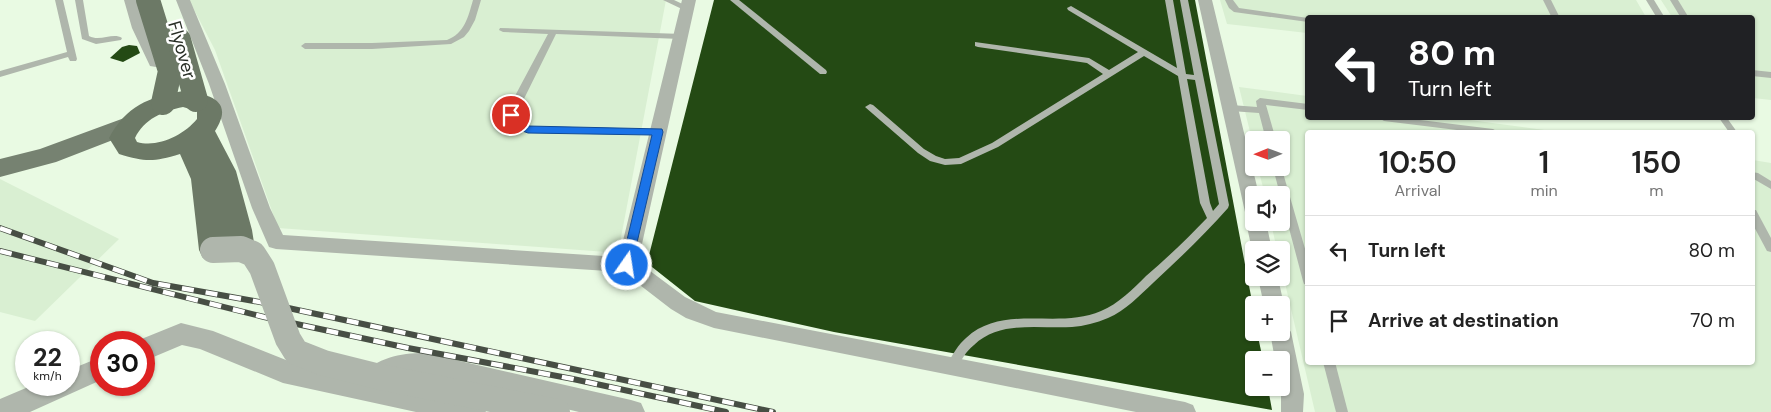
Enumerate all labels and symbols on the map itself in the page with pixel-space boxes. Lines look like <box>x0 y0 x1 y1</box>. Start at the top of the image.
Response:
street label: Flyover <box>162 18 202 82</box>
pin <box>490 94 532 136</box>
north arrow <box>1245 131 1290 176</box>
position arrow <box>600 238 652 290</box>
speed limit sign: 30 <box>90 331 155 396</box>

